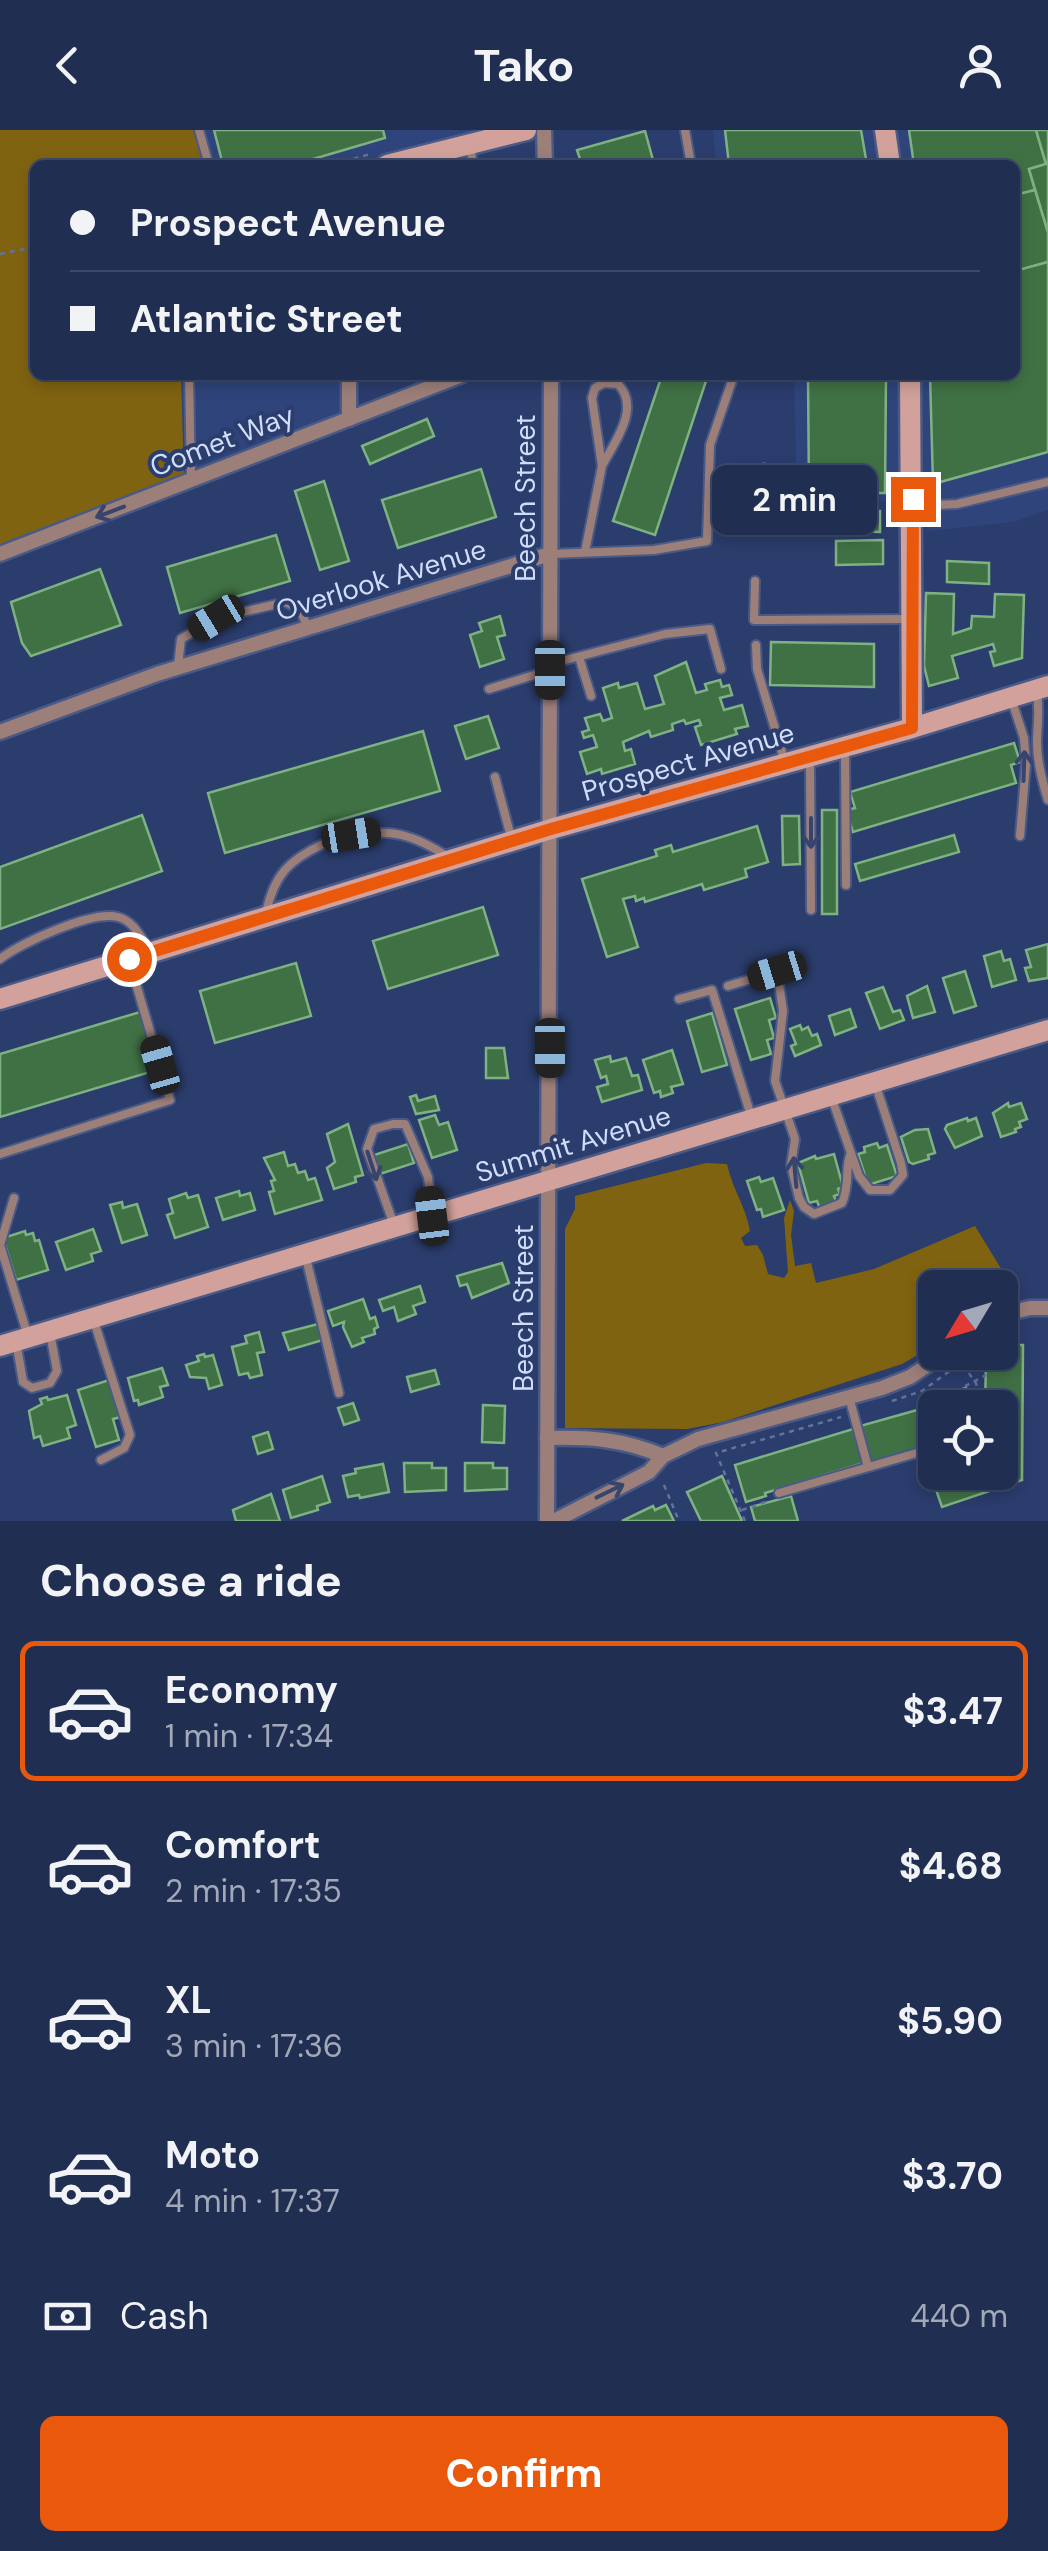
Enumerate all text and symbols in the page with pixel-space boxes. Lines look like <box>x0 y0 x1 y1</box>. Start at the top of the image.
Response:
text: Tako <box>474 36 574 95</box>
icon: back <box>40 38 95 93</box>
icon: person <box>953 38 1008 93</box>
text: Prospect Avenue <box>130 198 446 248</box>
text: Atlantic Street <box>130 294 403 344</box>
street label: Comet Way <box>145 397 299 485</box>
street label: Beech Street <box>507 414 544 582</box>
callout: 2 min <box>713 464 878 534</box>
route end <box>891 477 936 522</box>
text: 2 min <box>752 479 837 521</box>
one-way arrow <box>95 504 126 522</box>
street label: Overlook Avenue <box>271 530 491 630</box>
car <box>183 590 249 646</box>
car <box>535 640 565 700</box>
street label: Prospect Avenue <box>577 714 799 810</box>
one-way arrow <box>1014 750 1033 782</box>
car <box>319 815 383 855</box>
one-way arrow <box>802 816 820 849</box>
route start <box>107 937 152 982</box>
car <box>744 948 810 994</box>
car <box>535 1018 565 1078</box>
car <box>137 1032 183 1098</box>
street label: Summit Avenue <box>471 1097 675 1191</box>
one-way arrow <box>365 1149 383 1181</box>
one-way arrow <box>786 1156 805 1188</box>
car <box>413 1184 451 1248</box>
street label: Beech Street <box>505 1224 542 1392</box>
north arrow <box>918 1270 1018 1370</box>
map controls <box>918 1270 1018 1490</box>
button: locate <box>918 1390 1018 1490</box>
one-way arrow <box>595 1481 624 1500</box>
text: Choose a ride <box>40 1551 342 1610</box>
text: Economy <box>165 1665 338 1715</box>
icon: car <box>45 1666 135 1756</box>
text: $3.47 <box>902 1686 1003 1736</box>
text: 1 min · 17:34 <box>165 1715 333 1757</box>
text: Comfort <box>165 1820 321 1870</box>
icon: car <box>45 1821 135 1911</box>
text: $4.68 <box>899 1841 1003 1891</box>
text: 2 min · 17:35 <box>165 1870 342 1912</box>
text: XL <box>165 1975 212 2025</box>
icon: car <box>45 1976 135 2066</box>
text: $5.90 <box>897 1996 1003 2046</box>
text: 3 min · 17:36 <box>165 2025 343 2067</box>
text: Moto <box>165 2130 260 2180</box>
icon: car <box>45 2131 135 2221</box>
text: $3.70 <box>902 2151 1003 2201</box>
text: 4 min · 17:37 <box>165 2180 340 2222</box>
icon: cash <box>40 2289 95 2344</box>
text: Cash <box>120 2291 209 2341</box>
text: 440 m <box>910 2295 1008 2337</box>
button: Confirm <box>40 2416 1008 2531</box>

